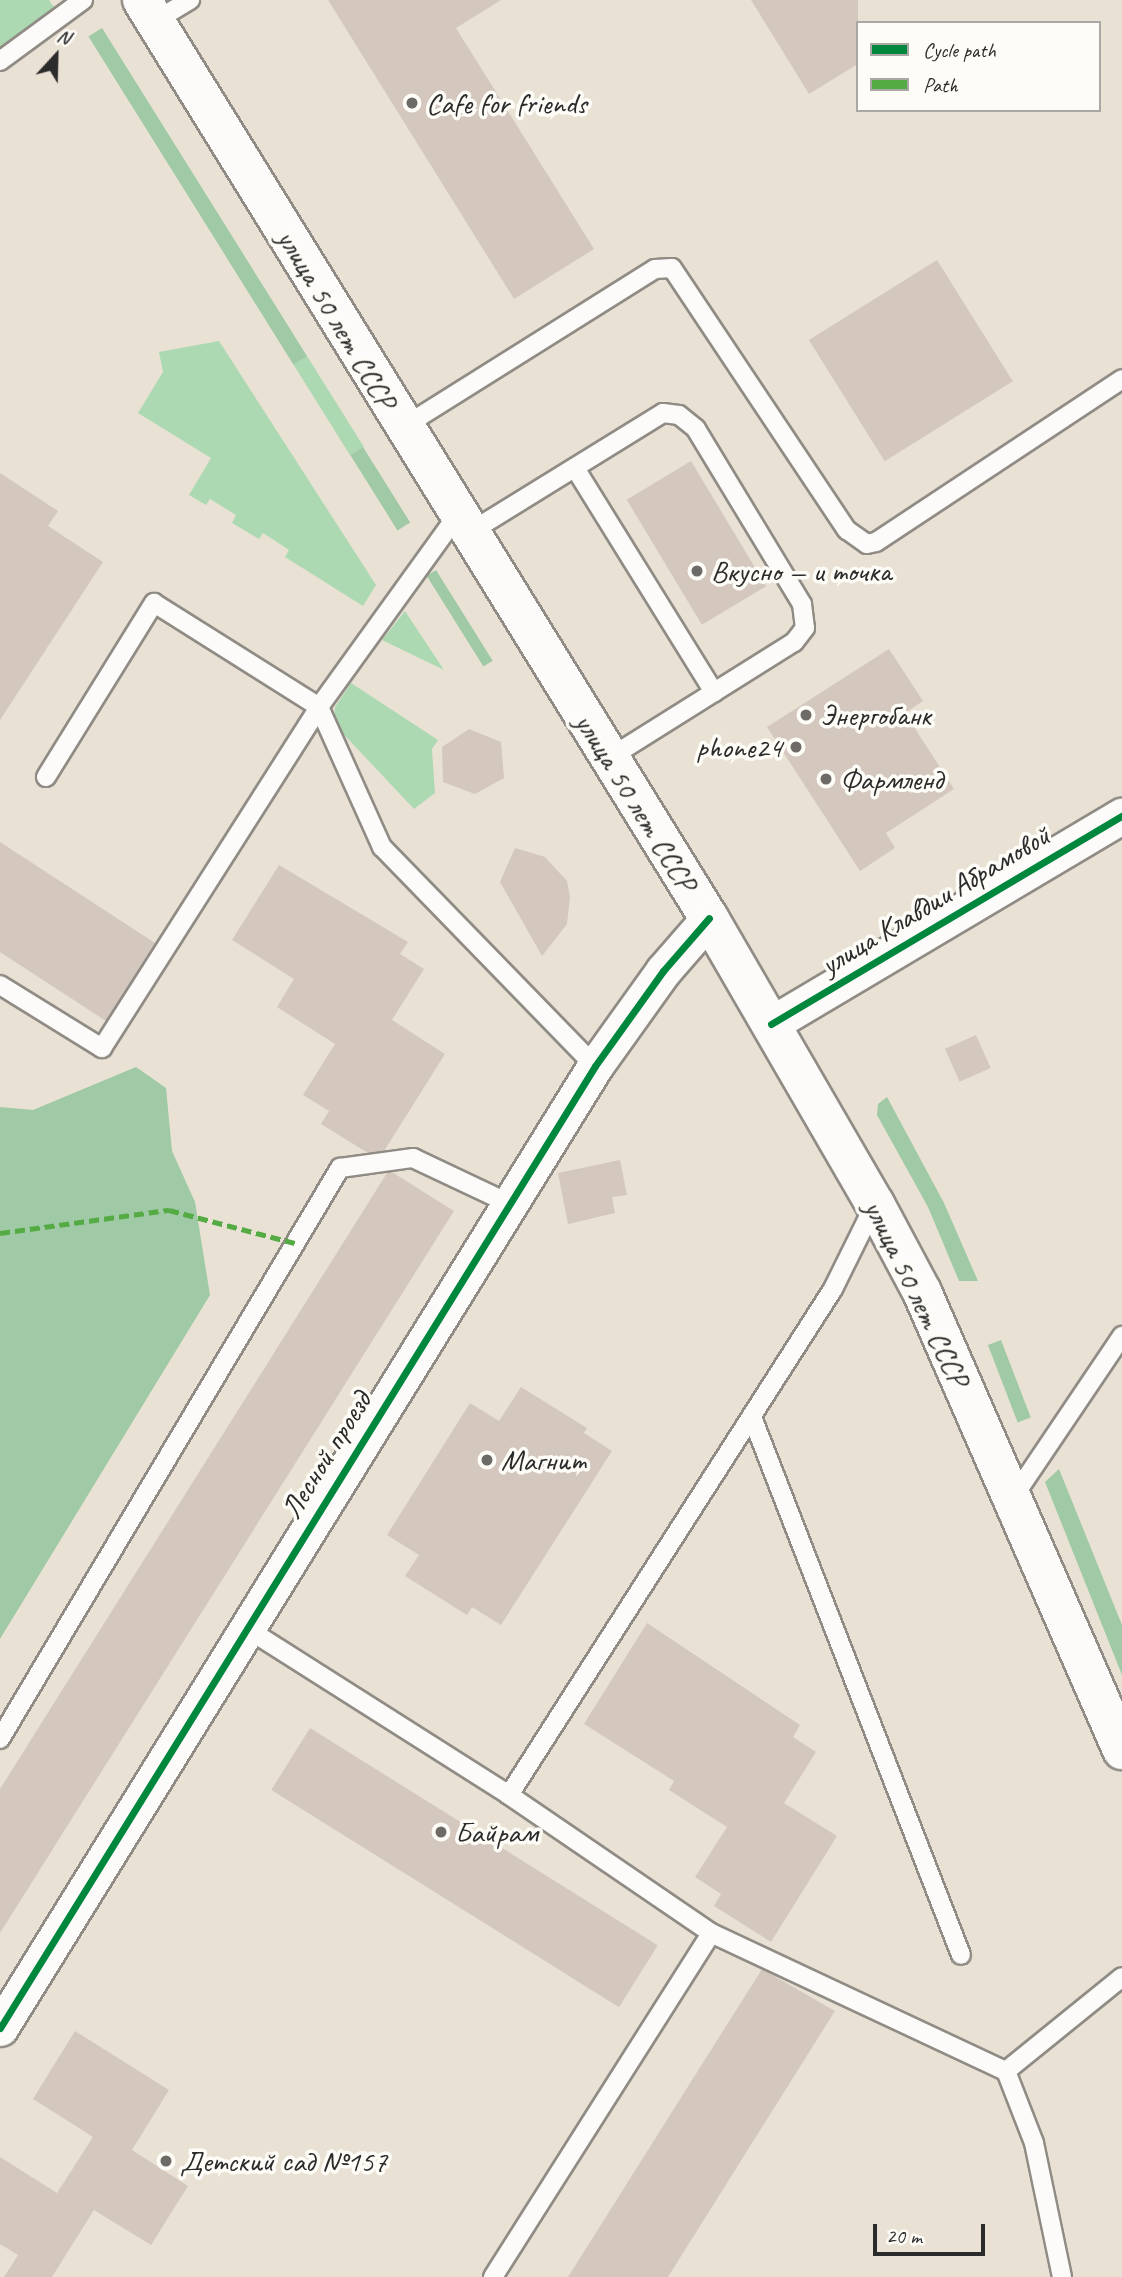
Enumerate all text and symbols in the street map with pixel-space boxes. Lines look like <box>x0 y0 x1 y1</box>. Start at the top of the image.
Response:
north arrow <box>21 21 91 91</box>
legend <box>856 21 1101 112</box>
text: N <box>54 23 74 50</box>
text: Cycle path <box>923 37 996 63</box>
text: Path <box>923 72 958 98</box>
place label: Cafe for friends <box>426 85 587 121</box>
marker: Cafe for friends <box>404 95 420 111</box>
street label: улица 50 лет СССР <box>269 223 405 415</box>
place label: Вкусно — и точка <box>711 553 891 589</box>
marker: Вкусно — и точка <box>689 563 705 579</box>
place label: Энергобанк <box>820 697 931 733</box>
street label: улица 50 лет СССР <box>567 707 705 897</box>
marker: Энергобанк <box>798 707 814 723</box>
place label: phone24 <box>696 729 782 765</box>
marker: phone24 <box>788 739 804 755</box>
place label: Фармленд <box>840 761 943 797</box>
marker: Фармленд <box>818 771 834 787</box>
street label: улица Клавдии Абрамовой <box>814 818 1056 982</box>
street label: улица 50 лет СССР <box>856 1194 978 1392</box>
street label: Лесной проезд <box>273 1385 379 1525</box>
place label: Магнит <box>501 1442 586 1478</box>
marker: Магнит <box>479 1452 495 1468</box>
place label: Байрам <box>455 1814 538 1850</box>
marker: Байрам <box>433 1824 449 1840</box>
place label: Детский сад №157 <box>180 2143 387 2179</box>
marker: Детский сад №157 <box>158 2153 174 2169</box>
scale bar <box>877 2210 989 2254</box>
text: 20 m <box>886 2223 922 2249</box>

